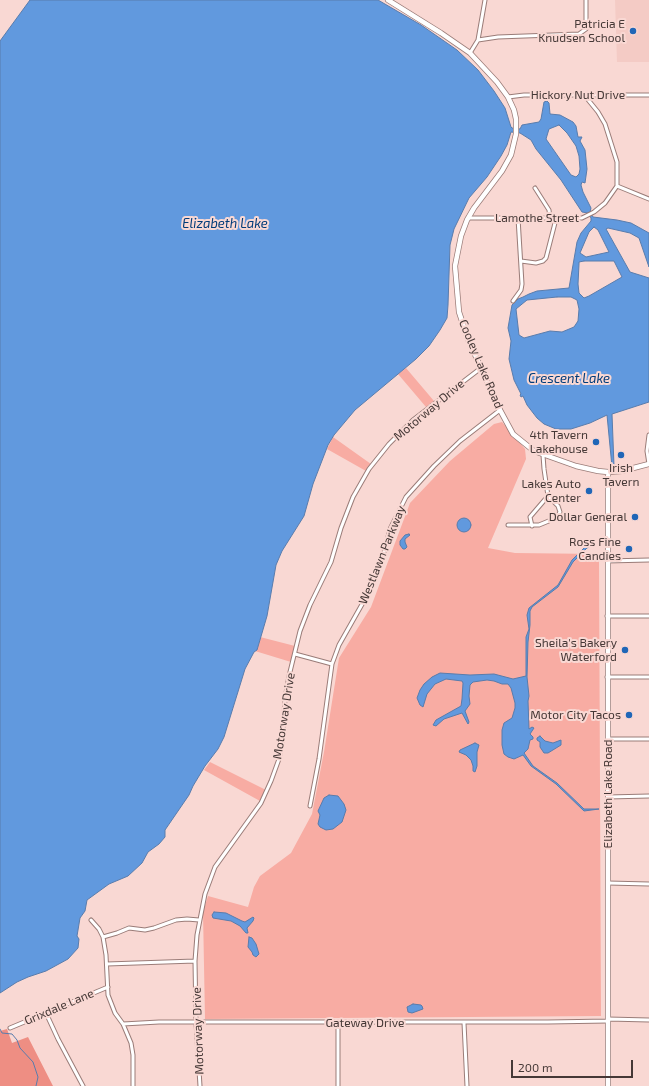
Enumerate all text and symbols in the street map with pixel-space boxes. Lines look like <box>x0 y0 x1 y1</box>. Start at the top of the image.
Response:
place label: Patricia E Knudsen School <box>538 17 625 45</box>
marker: Patricia E Knudsen School <box>628 26 638 36</box>
street label: Hickory Nut Drive <box>531 88 625 102</box>
street label: Lamothe Street <box>495 211 579 225</box>
water label: Elizabeth Lake <box>182 216 268 232</box>
street label: Cooley Lake Road <box>456 318 506 410</box>
water label: Crescent Lake <box>528 371 610 387</box>
street label: Motorway Drive <box>391 376 467 444</box>
place label: 4th Tavern Lakehouse <box>529 428 588 456</box>
marker: 4th Tavern Lakehouse <box>591 437 601 447</box>
marker: Irish Tavern <box>616 450 626 460</box>
place label: Irish Tavern <box>603 461 639 489</box>
place label: Lakes Auto Center <box>521 477 581 505</box>
marker: Lakes Auto Center <box>584 486 594 496</box>
street label: Westlawn Parkway <box>356 503 408 607</box>
place label: Dollar General <box>549 510 627 524</box>
marker: Dollar General <box>630 512 640 522</box>
place label: Ross Fine Candies <box>569 535 621 563</box>
marker: Ross Fine Candies <box>624 544 634 554</box>
place label: Sheila's Bakery Waterford <box>535 636 617 664</box>
marker: Sheila's Bakery Waterford <box>620 645 630 655</box>
street label: Motorway Drive <box>270 672 298 760</box>
place label: Motor City Tacos <box>530 708 621 722</box>
marker: Motor City Tacos <box>624 710 634 720</box>
street label: Elizabeth Lake Road <box>601 740 615 848</box>
street label: Grixdale Lane <box>22 986 96 1028</box>
street label: Motorway Drive <box>189 987 207 1075</box>
street label: Gateway Drive <box>325 1016 405 1030</box>
scale bar <box>513 1052 635 1078</box>
text: 200 m <box>518 1060 552 1074</box>

